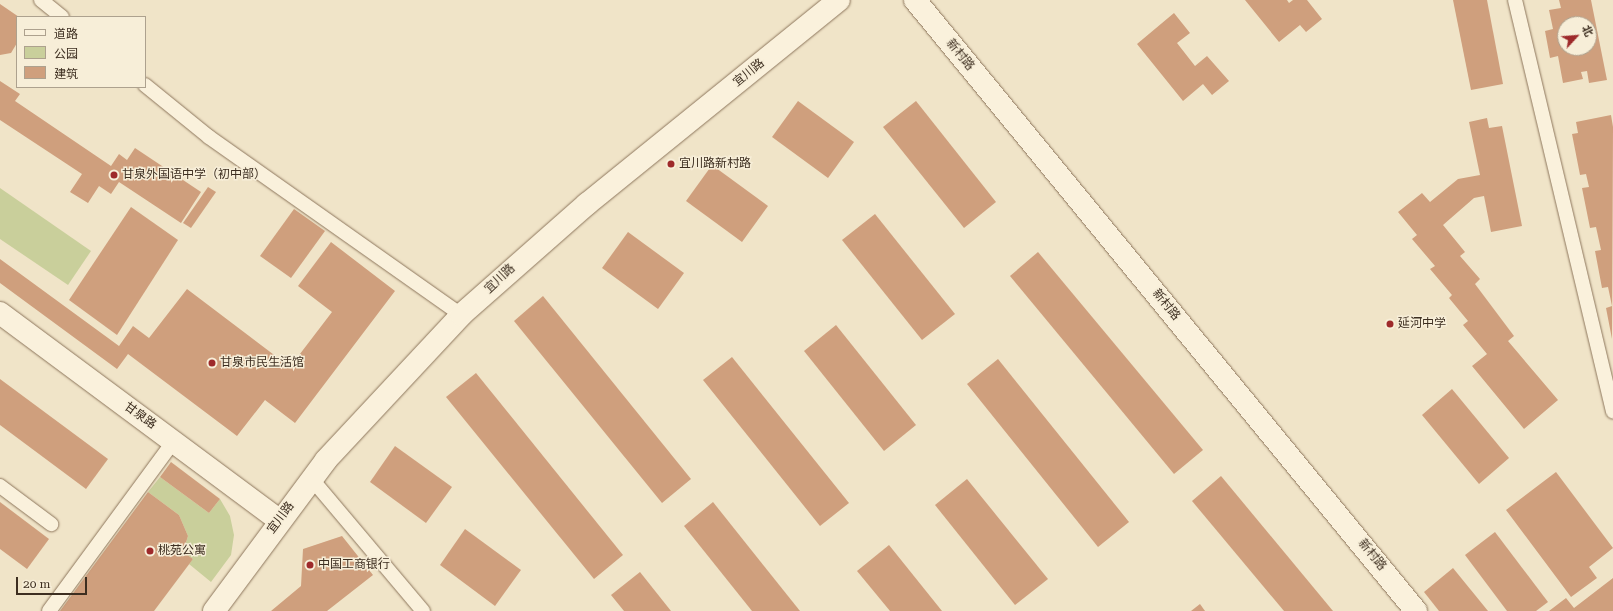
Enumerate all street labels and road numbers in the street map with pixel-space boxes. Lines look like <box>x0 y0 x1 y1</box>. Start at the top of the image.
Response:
street label: 新村路 <box>943 36 977 74</box>
street label: 宜川路 <box>730 56 768 90</box>
street label: 宜川路 <box>482 261 518 297</box>
street label: 新村路 <box>1149 286 1183 324</box>
street label: 甘泉路 <box>121 400 159 432</box>
street label: 宜川路 <box>264 499 298 537</box>
street label: 新村路 <box>1355 536 1389 574</box>

